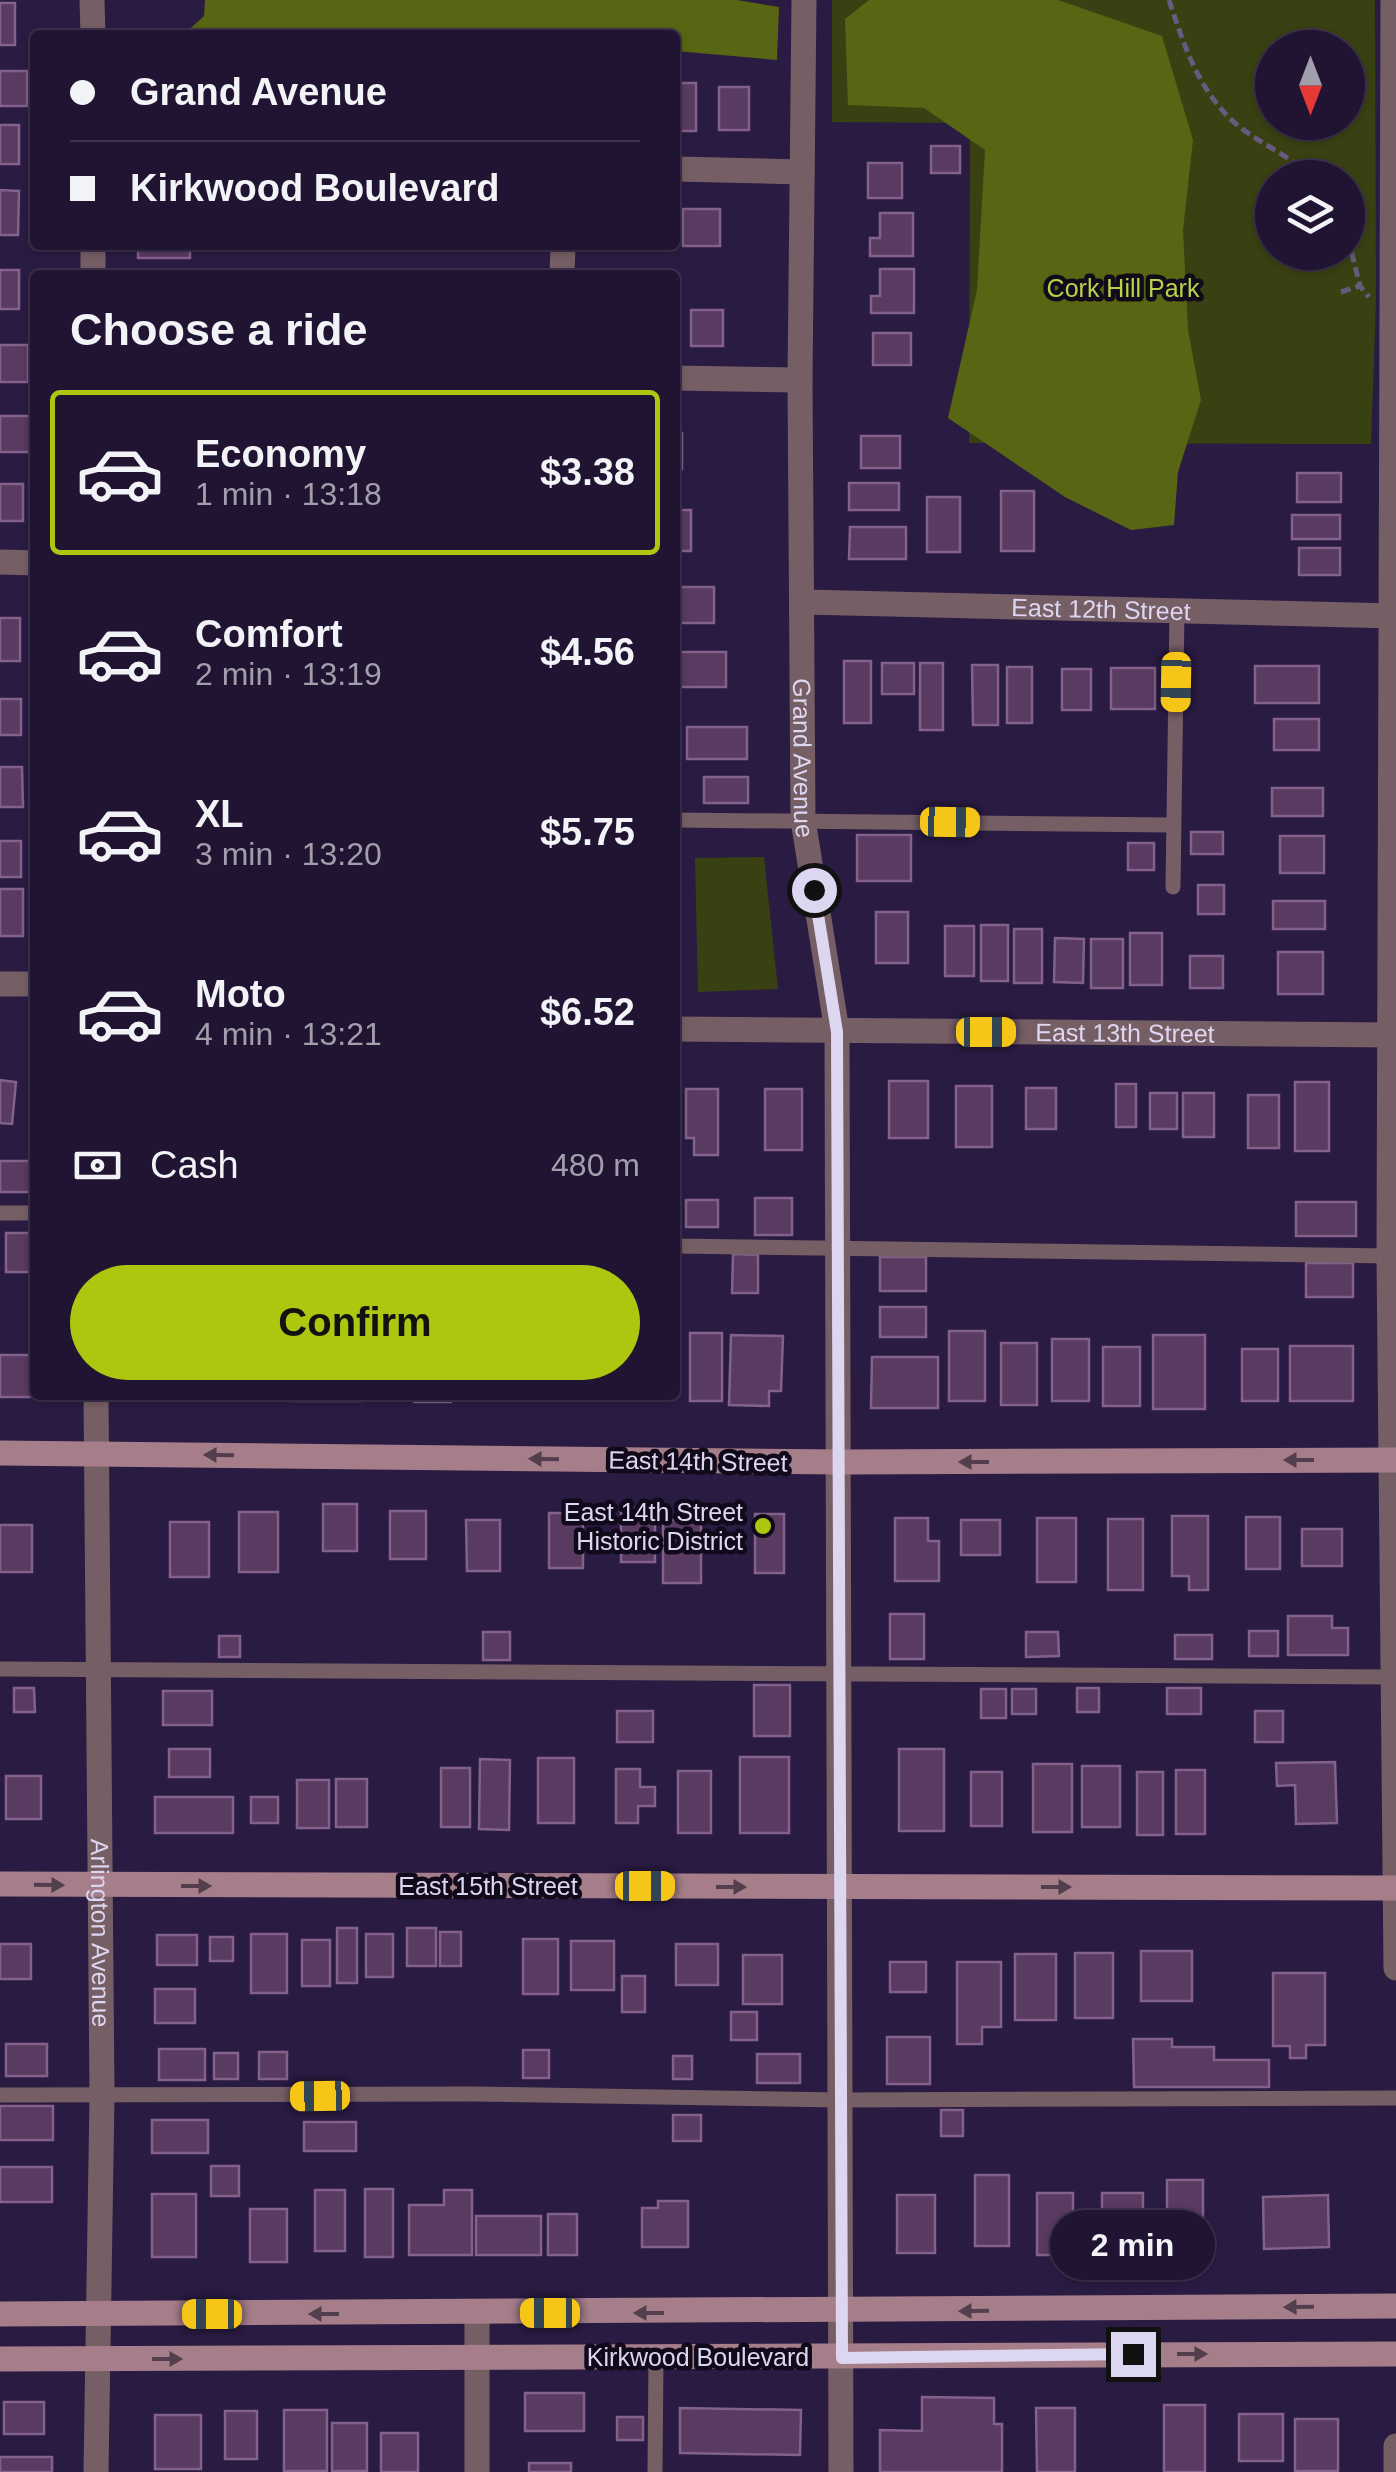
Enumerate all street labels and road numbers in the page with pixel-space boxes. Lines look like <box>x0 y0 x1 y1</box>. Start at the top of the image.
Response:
street label: East 12th Street <box>1011 593 1191 625</box>
street label: Grand Avenue <box>788 678 820 840</box>
street label: East 13th Street <box>1035 1018 1215 1047</box>
street label: East 14th Street <box>608 1445 788 1477</box>
street label: Arlington Avenue <box>86 1839 115 2027</box>
street label: East 15th Street <box>398 1872 578 1900</box>
street label: Kirkwood Boulevard <box>587 2343 809 2371</box>

